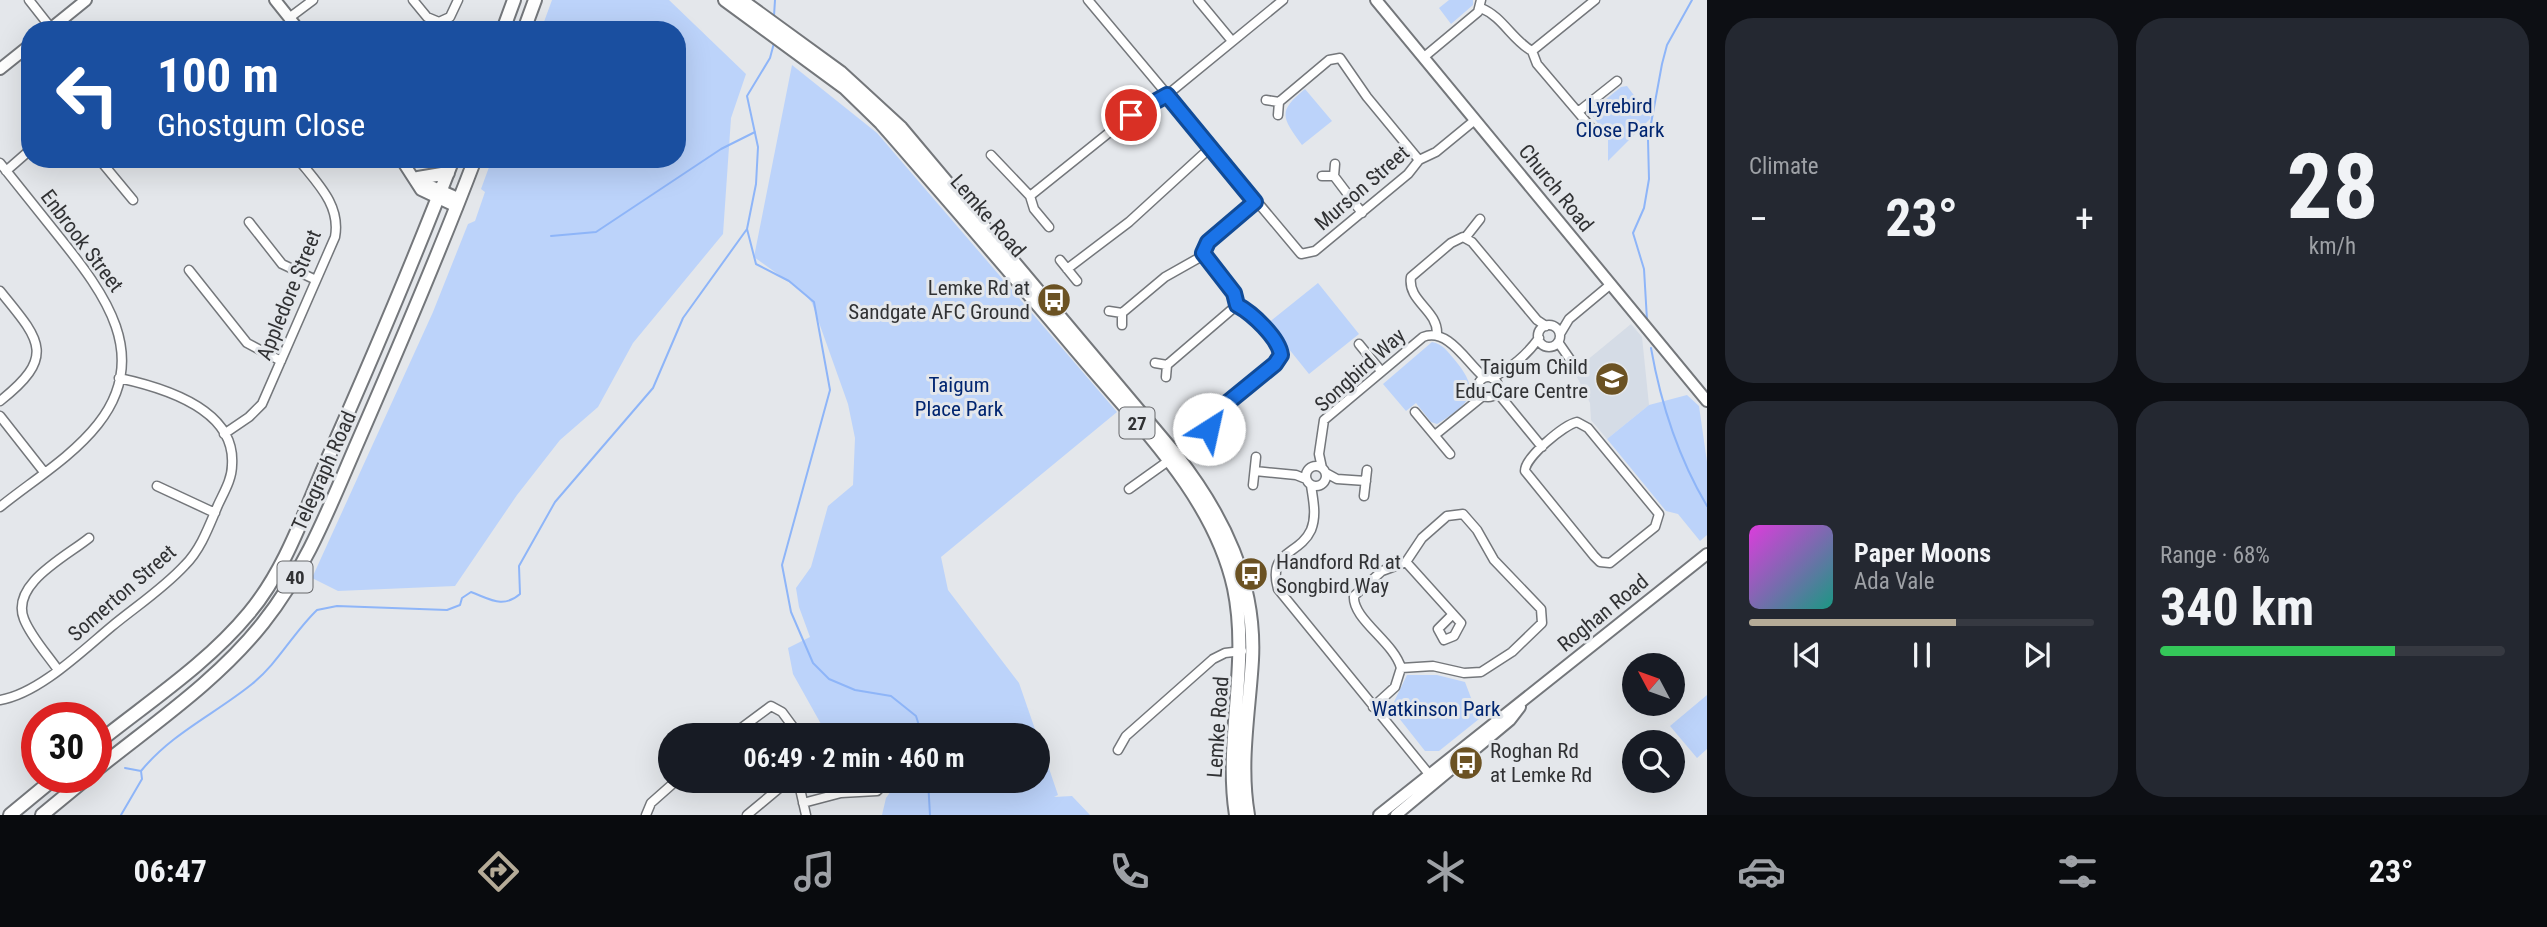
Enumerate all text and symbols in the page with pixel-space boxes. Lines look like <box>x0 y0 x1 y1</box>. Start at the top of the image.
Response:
text: 100 m <box>157 47 279 104</box>
icon: left <box>42 49 133 140</box>
pin <box>1101 85 1161 145</box>
park label: Lyrebird Close Park <box>1576 94 1665 142</box>
icon: arrive <box>1112 96 1150 134</box>
text: Ghostgum Close <box>157 106 365 144</box>
text: 28 <box>2287 134 2378 240</box>
street label: Church Road <box>1514 140 1598 236</box>
street label: Murson Street <box>1310 141 1414 235</box>
text: Climate <box>1749 153 1819 180</box>
street label: Lemke Road <box>946 170 1030 262</box>
street label: Enbrook Street <box>36 185 128 297</box>
text: 23° <box>1885 188 1958 249</box>
text: − <box>1749 197 1768 241</box>
text: + <box>2075 197 2094 241</box>
street label: Appledore Street <box>252 226 326 364</box>
text: km/h <box>2309 233 2356 260</box>
place label: Lemke Rd at Sandgate AFC Ground <box>848 276 1030 324</box>
bus stop icon: Lemke Rd at Sandgate AFC Ground <box>1035 281 1073 319</box>
street label: Songbird Way <box>1310 323 1410 417</box>
place label: Taigum Child Edu-Care Centre <box>1455 355 1588 403</box>
school or university icon: Taigum Child Edu-Care Centre <box>1593 360 1631 398</box>
park label: Taigum Place Park <box>915 373 1004 421</box>
position arrow <box>1172 392 1246 466</box>
street label: Telegraph Road <box>287 408 361 534</box>
road number: 27 <box>1120 408 1154 438</box>
text: Paper Moons <box>1854 538 1991 568</box>
street label: Somerton Street <box>63 540 181 646</box>
text: Range · 68% <box>2160 542 2270 569</box>
place label: Handford Rd at Songbird Way <box>1276 550 1401 598</box>
bus stop icon: Handford Rd at Songbird Way <box>1232 555 1270 593</box>
road number: 40 <box>278 562 312 592</box>
text: Ada Vale <box>1854 568 1934 595</box>
street label: Roghan Road <box>1553 569 1653 657</box>
text: 340 km <box>2160 577 2314 638</box>
icon: previous <box>1788 636 1826 674</box>
icon: pause <box>1903 636 1941 674</box>
icon: next <box>2018 636 2056 674</box>
north arrow <box>1622 653 1685 716</box>
map controls <box>1622 653 1685 793</box>
street label: Lemke Road <box>1202 675 1234 779</box>
park label: Watkinson Park <box>1372 697 1501 721</box>
speed limit sign: 30 <box>21 702 112 793</box>
button: search <box>1622 730 1685 793</box>
place label: Roghan Rd at Lemke Rd <box>1490 739 1592 787</box>
text: 06:49 · 2 min · 460 m <box>744 743 964 773</box>
bus stop icon: Roghan Rd at Lemke Rd <box>1447 744 1485 782</box>
icon: directions <box>474 847 523 896</box>
icon: music <box>790 847 839 896</box>
icon: phone <box>1105 847 1154 896</box>
icon: climate <box>1421 847 1470 896</box>
icon: car <box>1737 847 1786 896</box>
icon: filters <box>2053 847 2102 896</box>
text: 06:47 <box>133 852 207 890</box>
text: 23° <box>2369 852 2414 890</box>

